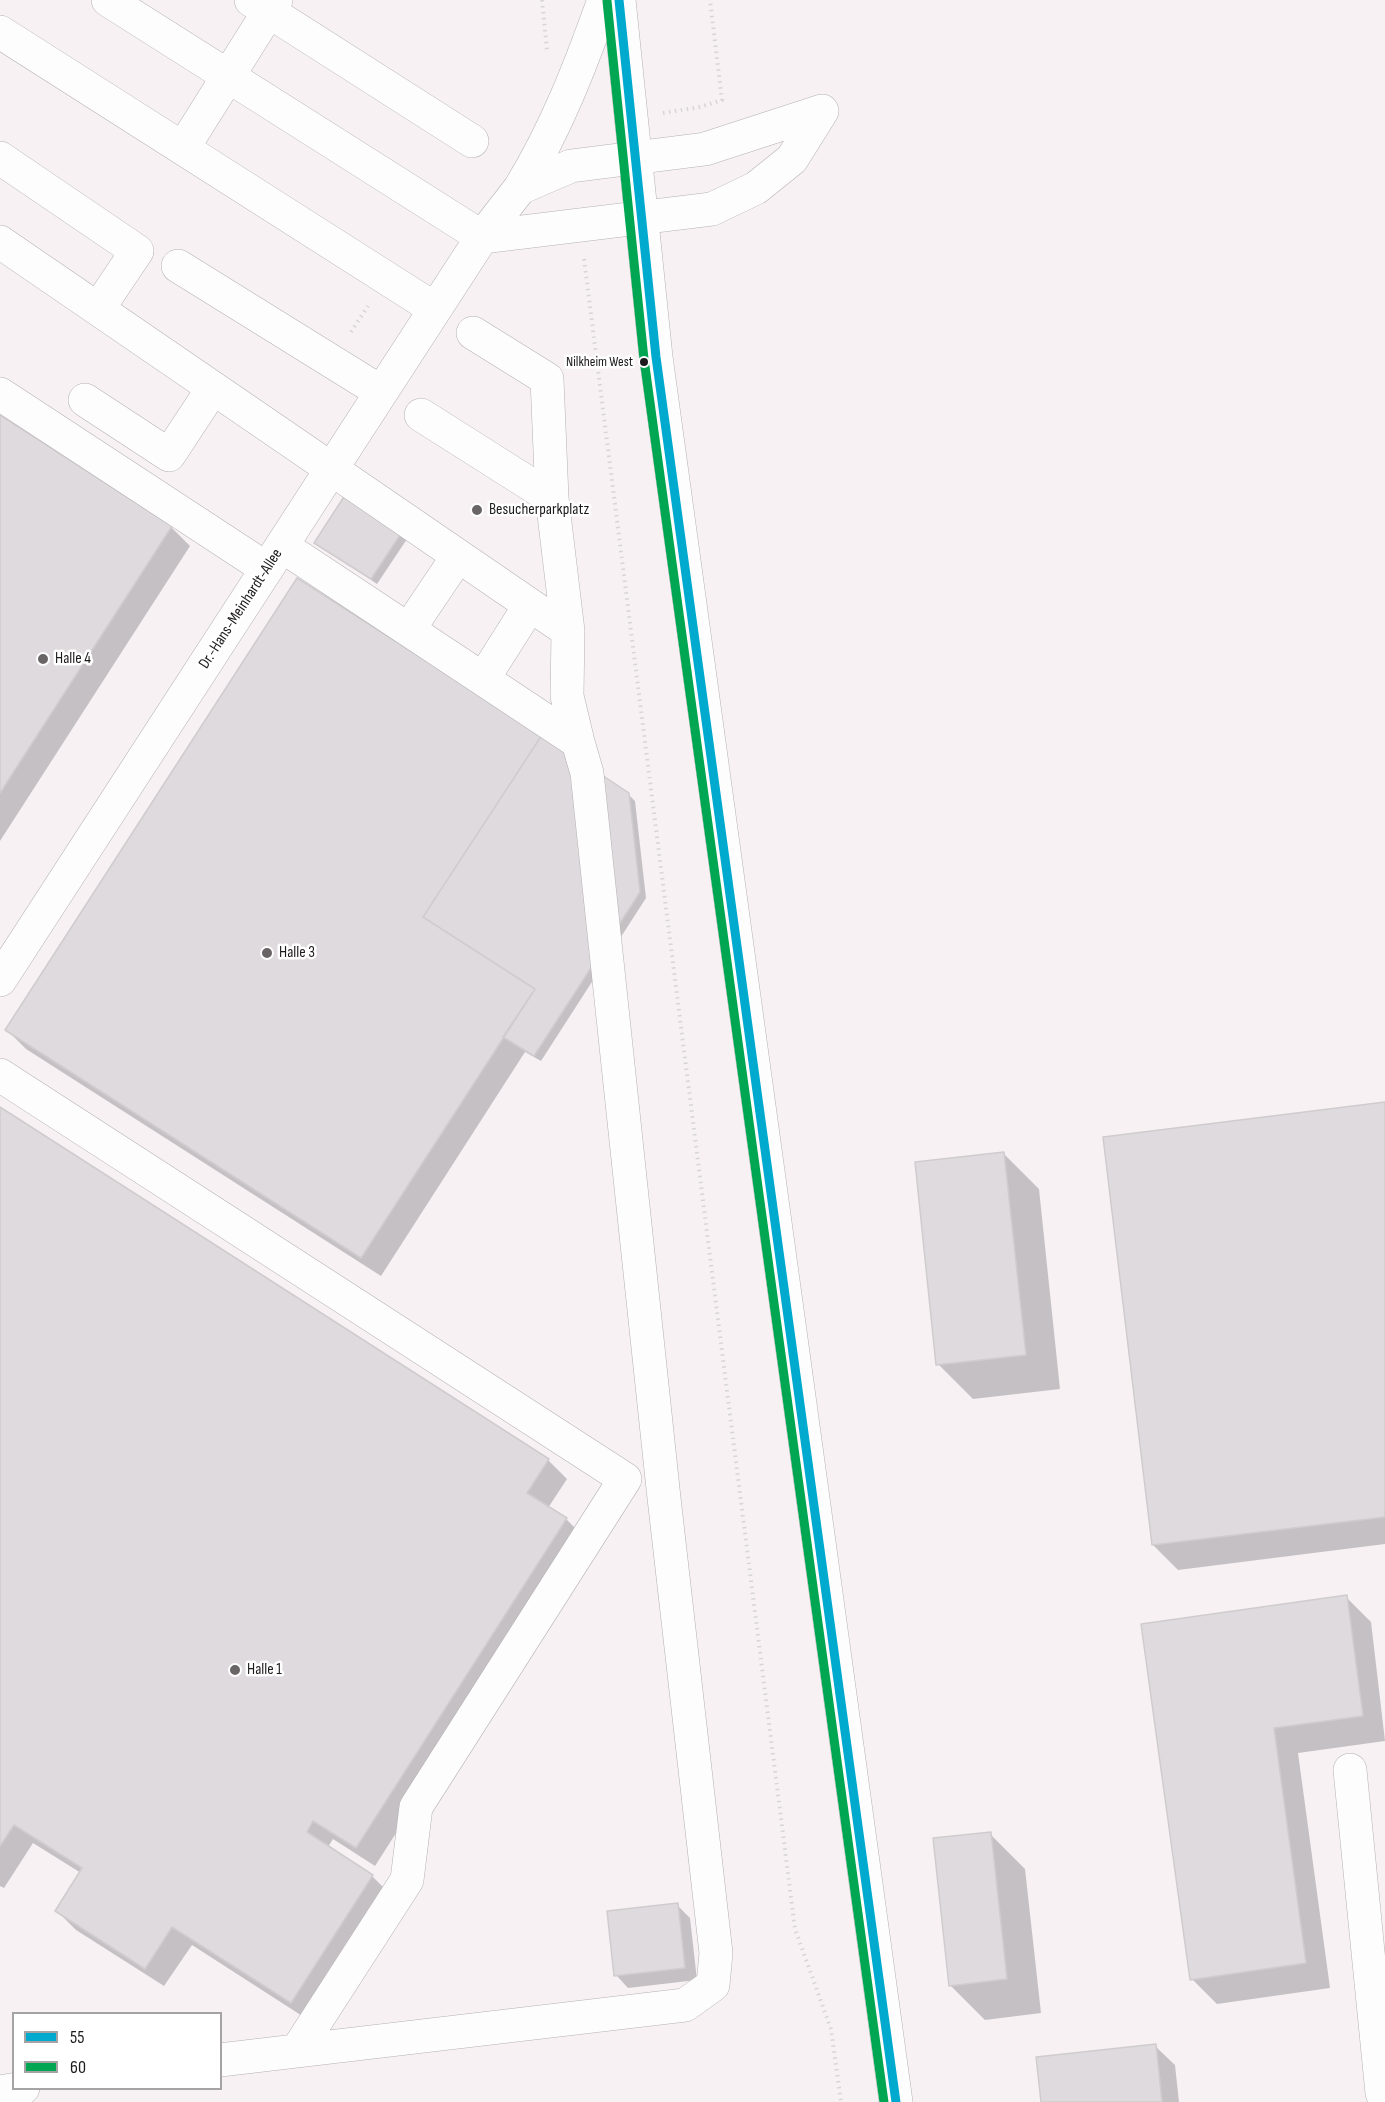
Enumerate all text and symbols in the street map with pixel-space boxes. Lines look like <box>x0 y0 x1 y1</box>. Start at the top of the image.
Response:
place label: Nilkheim West <box>566 354 633 370</box>
marker: Nilkheim West <box>638 356 650 368</box>
place label: Besucherparkplatz <box>489 500 589 520</box>
marker: Besucherparkplatz <box>470 503 484 517</box>
street label: Dr.-Hans-Meinhardt-Allee <box>195 545 287 673</box>
place label: Halle 4 <box>55 649 91 669</box>
marker: Halle 4 <box>36 652 50 666</box>
place label: Halle 3 <box>279 943 315 963</box>
marker: Halle 3 <box>260 946 274 960</box>
place label: Halle 1 <box>247 1660 282 1680</box>
marker: Halle 1 <box>228 1663 242 1677</box>
legend <box>12 2012 222 2090</box>
text: 55 <box>70 2027 84 2048</box>
text: 60 <box>70 2057 86 2078</box>

